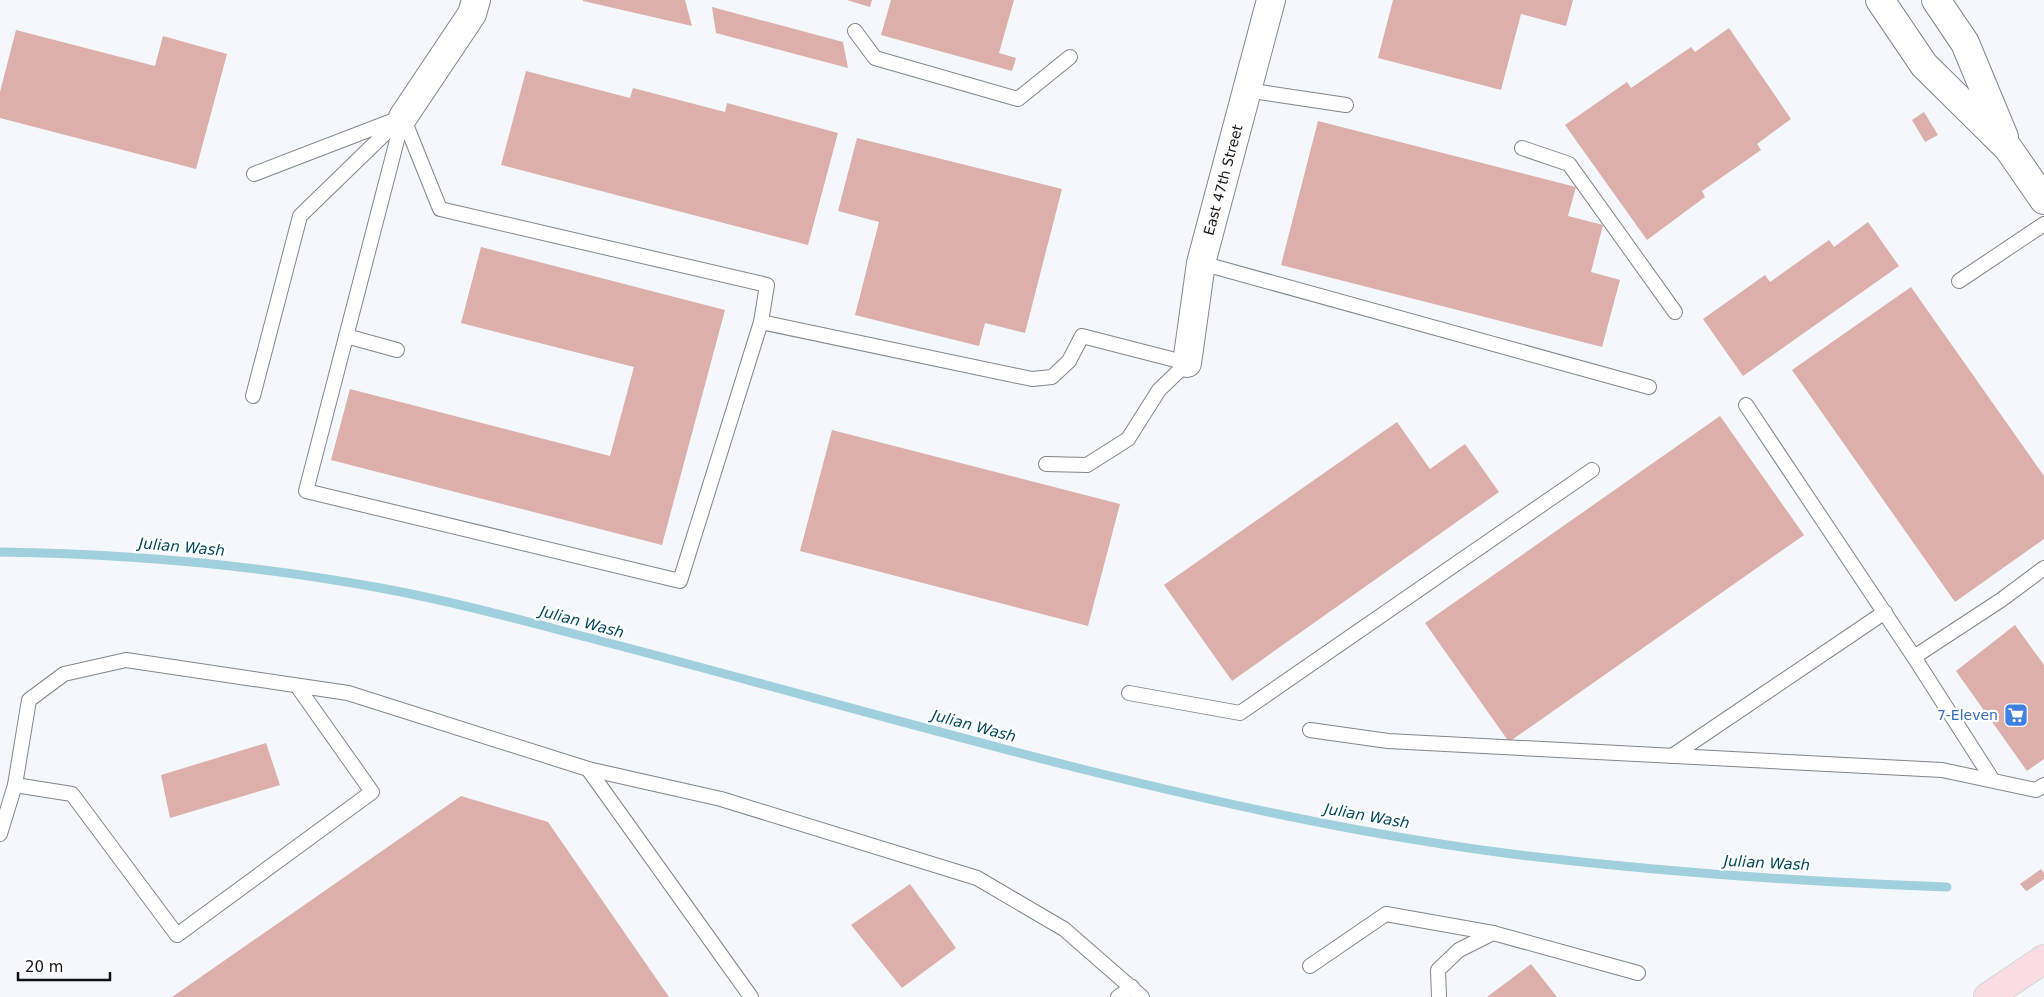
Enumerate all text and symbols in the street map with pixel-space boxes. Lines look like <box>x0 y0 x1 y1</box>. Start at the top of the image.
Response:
street label: East 47th Street <box>1201 122 1246 237</box>
water label: Julian Wash <box>135 534 226 560</box>
water label: Julian Wash <box>535 601 626 642</box>
supermarket icon: 7-Eleven <box>2003 702 2029 728</box>
water label: Julian Wash <box>927 705 1018 746</box>
place label: 7-Eleven <box>1937 707 1998 723</box>
water label: Julian Wash <box>1320 799 1411 832</box>
water label: Julian Wash <box>1720 852 1811 874</box>
scale bar <box>18 950 110 982</box>
text: 20 m <box>25 958 63 976</box>

